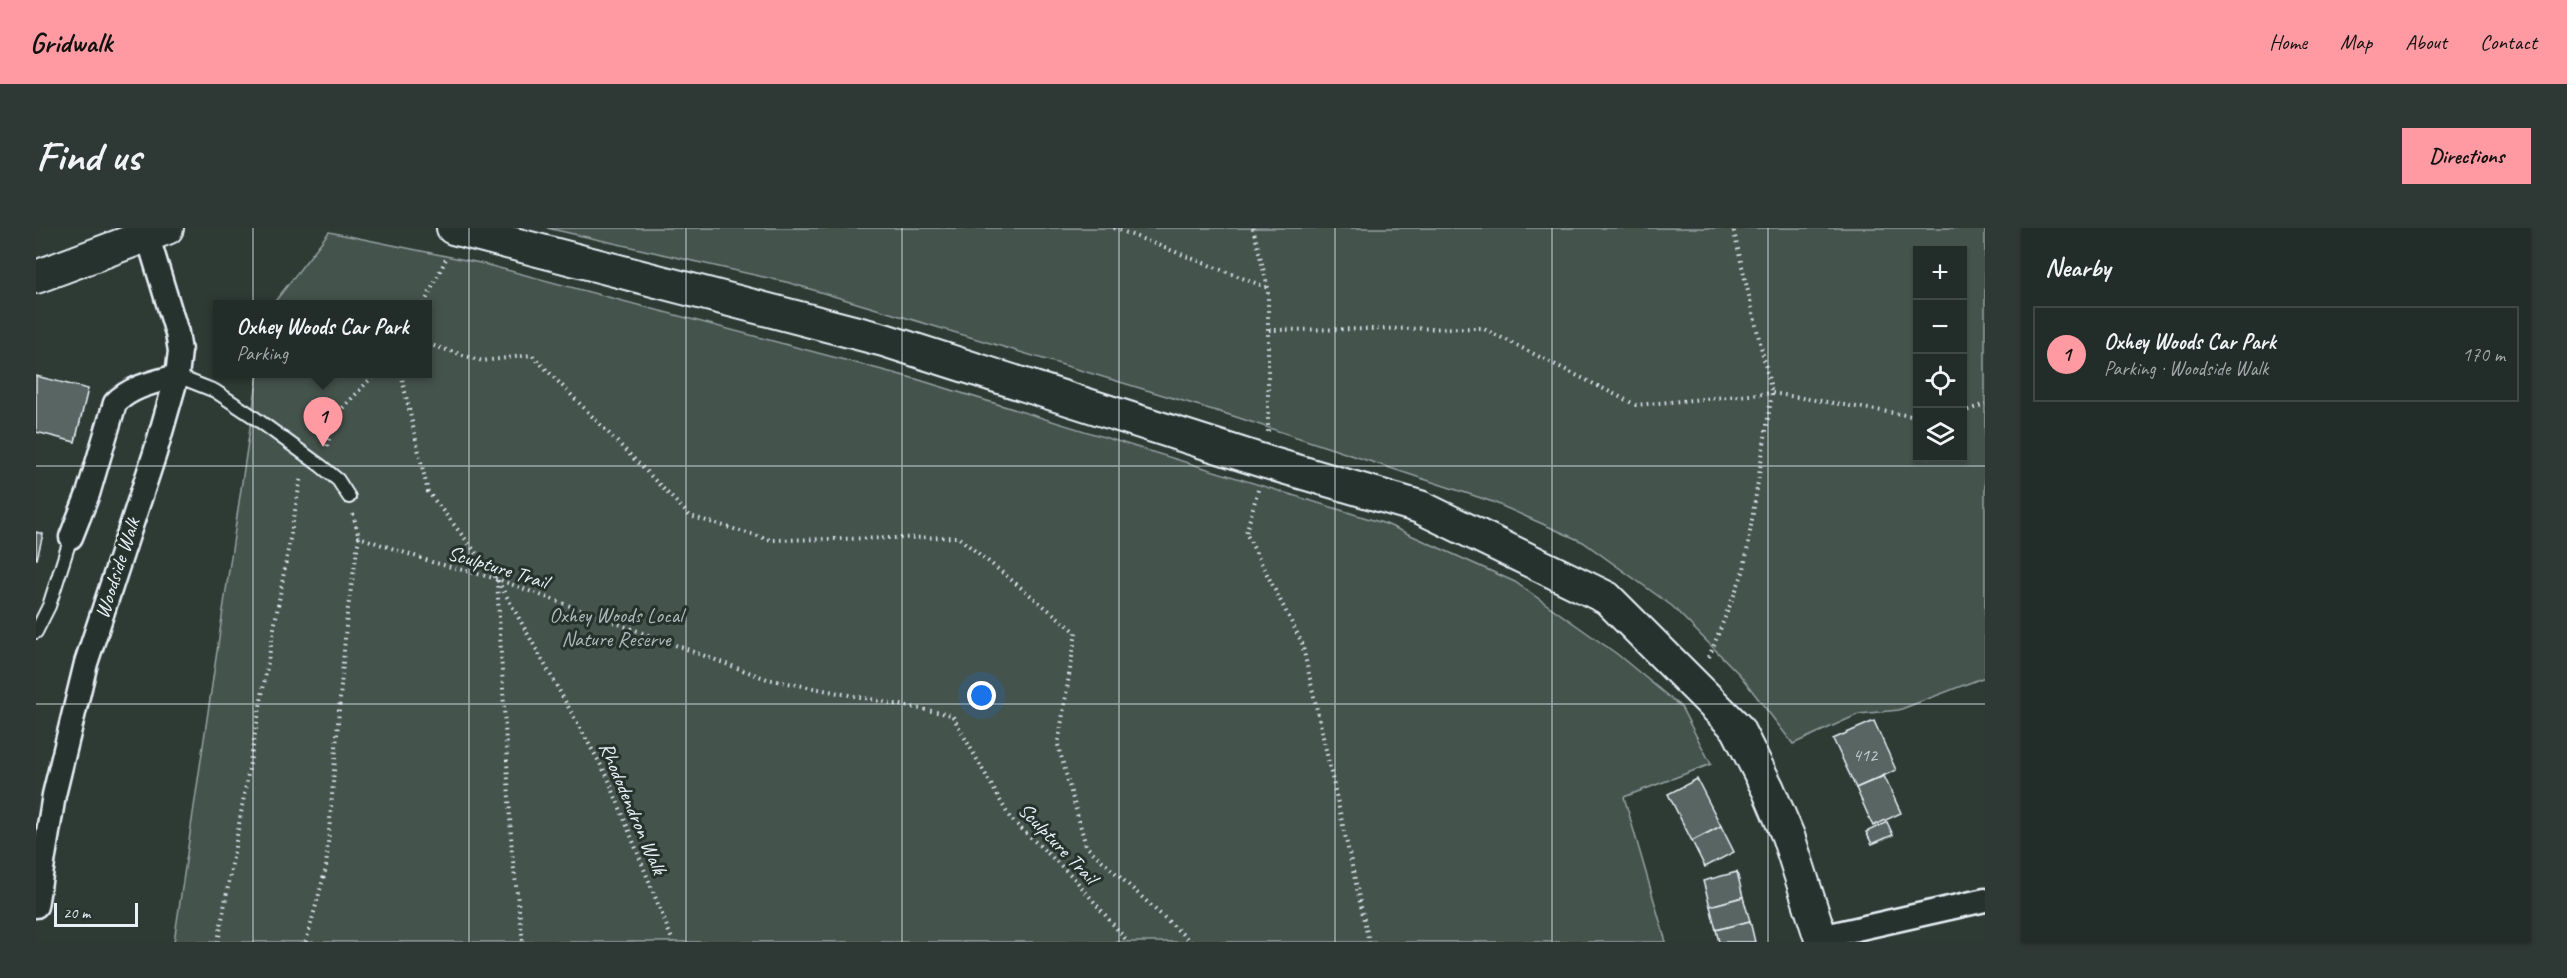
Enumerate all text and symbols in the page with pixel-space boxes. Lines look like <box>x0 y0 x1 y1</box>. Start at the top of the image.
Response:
text: Gridwalk <box>30 25 112 60</box>
text: Home <box>2269 29 2307 55</box>
text: Map <box>2340 29 2372 55</box>
text: About <box>2405 29 2447 55</box>
text: Contact <box>2480 29 2537 55</box>
button: Directions <box>2402 128 2531 184</box>
text: Find us <box>36 130 141 183</box>
map controls <box>1913 246 1967 462</box>
button: + <box>1913 246 1967 300</box>
text: Nearby <box>2045 251 2110 284</box>
popup <box>213 300 432 378</box>
button: − <box>1913 300 1967 354</box>
text: Oxhey Woods Car Park <box>237 313 408 341</box>
text: Oxhey Woods Car Park <box>2104 328 2276 356</box>
text: Parking <box>237 341 288 366</box>
text: 1 <box>2062 342 2071 367</box>
text: 170 m <box>2462 342 2505 367</box>
button: locate <box>1913 354 1967 408</box>
text: Parking · Woodside Walk <box>2104 356 2268 381</box>
pin: 1 <box>304 398 342 447</box>
button: layers <box>1913 408 1967 462</box>
street label: Woodside Walk <box>89 513 146 622</box>
street label: Sculpture Trail <box>445 539 555 596</box>
park label: Oxhey Woods Local Nature Reserve <box>549 602 686 652</box>
your location <box>967 681 996 710</box>
street label: Rhododendron Walk <box>593 738 673 879</box>
house number: 412 <box>1853 744 1879 766</box>
street label: Sculpture Trail <box>1013 797 1106 892</box>
scale bar <box>54 900 138 928</box>
text: 20 m <box>63 903 90 923</box>

